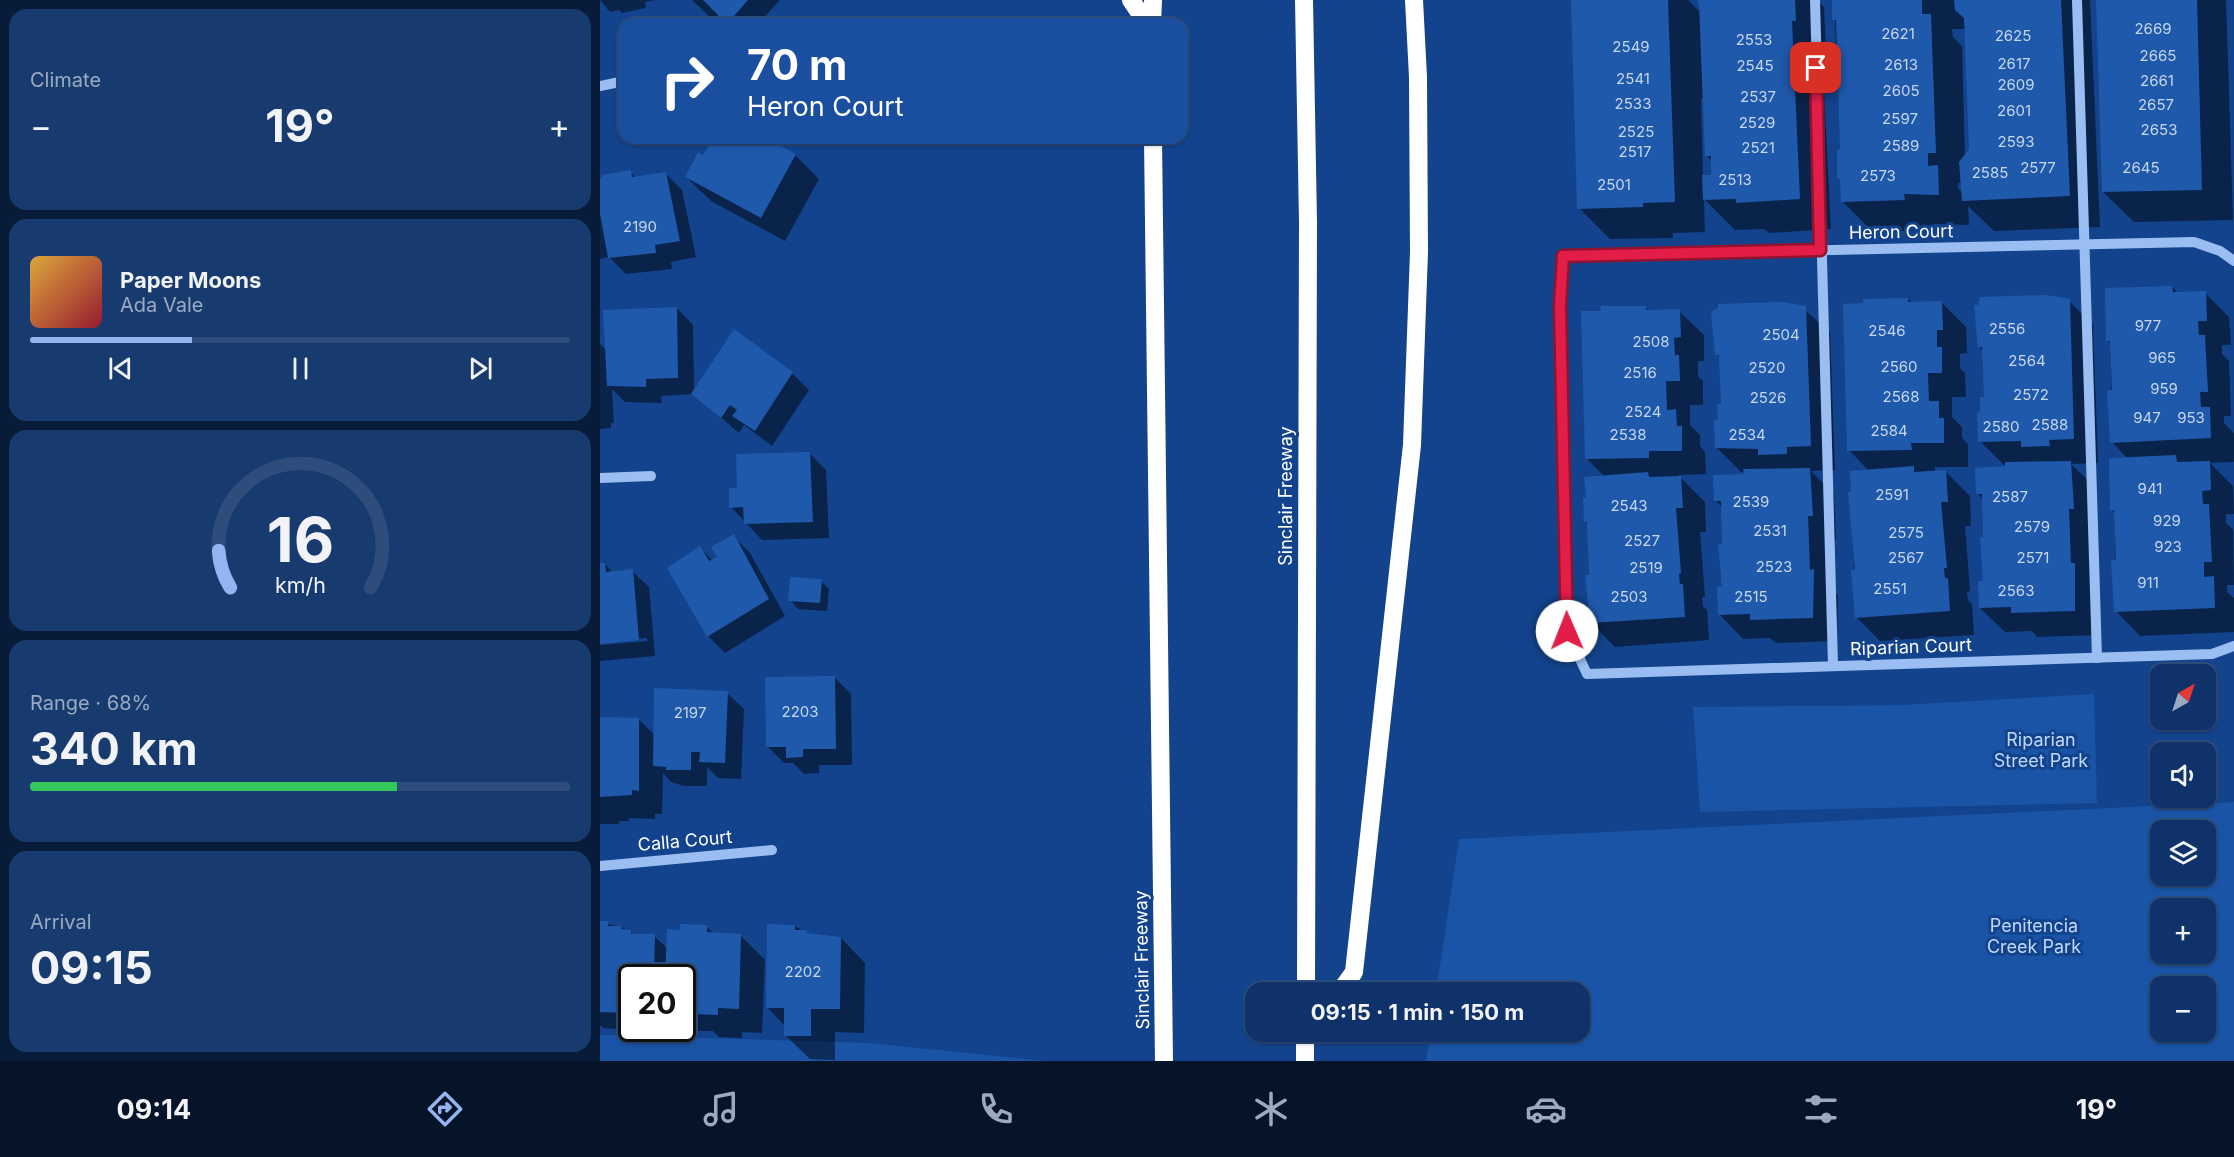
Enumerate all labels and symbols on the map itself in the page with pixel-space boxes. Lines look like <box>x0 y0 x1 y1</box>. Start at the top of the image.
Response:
house number: 2669 <box>2134 19 2172 38</box>
house number: 2621 <box>1881 24 1915 43</box>
house number: 2625 <box>1995 26 2031 45</box>
house number: 2553 <box>1736 30 1772 49</box>
house number: 2549 <box>1612 37 1650 56</box>
pin <box>1790 42 1841 93</box>
house number: 2665 <box>2140 46 2176 65</box>
house number: 2617 <box>1997 54 2031 73</box>
house number: 2613 <box>1884 55 1918 74</box>
house number: 2545 <box>1736 56 1774 75</box>
house number: 2541 <box>1616 69 1650 88</box>
house number: 2661 <box>2140 71 2174 90</box>
house number: 2609 <box>1997 75 2035 94</box>
house number: 2605 <box>1882 81 1920 100</box>
house number: 2537 <box>1740 87 1776 106</box>
house number: 2533 <box>1615 94 1651 113</box>
house number: 2657 <box>2138 95 2174 114</box>
house number: 2601 <box>1997 101 2031 120</box>
house number: 2597 <box>1882 109 1918 128</box>
house number: 2529 <box>1739 113 1775 132</box>
house number: 2653 <box>2141 120 2177 139</box>
house number: 2525 <box>1618 122 1654 141</box>
house number: 2593 <box>1998 132 2034 151</box>
house number: 2589 <box>1883 136 1919 155</box>
house number: 2521 <box>1741 138 1775 157</box>
house number: 2517 <box>1619 142 1651 161</box>
house number: 2577 <box>2020 158 2056 177</box>
house number: 2645 <box>2122 158 2160 177</box>
house number: 2585 <box>1972 163 2008 182</box>
house number: 2573 <box>1860 166 1896 185</box>
house number: 2513 <box>1718 170 1752 189</box>
house number: 2501 <box>1597 175 1631 194</box>
house number: 2190 <box>623 217 657 236</box>
street label: Heron Court <box>1849 220 1953 243</box>
house number: 977 <box>2135 316 2161 335</box>
house number: 2556 <box>1989 319 2025 338</box>
house number: 2546 <box>1868 321 1906 340</box>
house number: 2504 <box>1762 325 1800 344</box>
house number: 2508 <box>1632 332 1670 351</box>
house number: 965 <box>2148 348 2176 367</box>
house number: 2564 <box>2008 351 2046 370</box>
house number: 2560 <box>1880 357 1918 376</box>
house number: 2520 <box>1749 358 1785 377</box>
house number: 2516 <box>1623 363 1657 382</box>
house number: 959 <box>2150 379 2178 398</box>
house number: 2572 <box>2013 385 2049 404</box>
house number: 2568 <box>1883 387 1919 406</box>
house number: 2526 <box>1750 388 1786 407</box>
house number: 2524 <box>1625 402 1661 421</box>
house number: 947 <box>2133 408 2161 427</box>
house number: 953 <box>2177 408 2205 427</box>
house number: 2588 <box>2032 415 2068 434</box>
house number: 2580 <box>1982 417 2020 436</box>
house number: 2584 <box>1870 421 1908 440</box>
house number: 2538 <box>1610 425 1646 444</box>
house number: 2534 <box>1728 425 1766 444</box>
street label: Sinclair Freeway <box>1275 426 1296 566</box>
house number: 941 <box>2138 479 2162 498</box>
house number: 2591 <box>1875 485 1909 504</box>
house number: 2587 <box>1992 487 2028 506</box>
house number: 2539 <box>1733 492 1769 511</box>
house number: 2543 <box>1610 496 1648 515</box>
house number: 929 <box>2153 511 2181 530</box>
house number: 2579 <box>2014 517 2050 536</box>
house number: 2531 <box>1753 521 1787 540</box>
house number: 2575 <box>1888 523 1924 542</box>
house number: 2527 <box>1624 531 1660 550</box>
house number: 923 <box>2154 537 2182 556</box>
house number: 2567 <box>1888 548 1924 567</box>
house number: 2571 <box>2017 548 2049 567</box>
house number: 2523 <box>1756 557 1792 576</box>
house number: 2519 <box>1629 558 1663 577</box>
house number: 911 <box>2137 573 2159 592</box>
house number: 2551 <box>1873 579 1907 598</box>
house number: 2563 <box>1998 581 2034 600</box>
house number: 2503 <box>1611 587 1648 606</box>
house number: 2515 <box>1734 587 1768 606</box>
position arrow <box>1535 599 1599 663</box>
street label: Riparian Court <box>1850 634 1972 659</box>
north arrow <box>2150 664 2216 730</box>
house number: 2203 <box>781 702 819 721</box>
house number: 2197 <box>674 703 706 722</box>
park label: Riparian Street Park <box>1994 729 2088 771</box>
street label: Calla Court <box>637 826 733 855</box>
street label: Sinclair Freeway <box>1130 890 1153 1030</box>
park label: Penitencia Creek Park <box>1987 915 2081 957</box>
house number: 2202 <box>785 962 821 981</box>
speed limit sign: 20 <box>618 964 696 1042</box>

